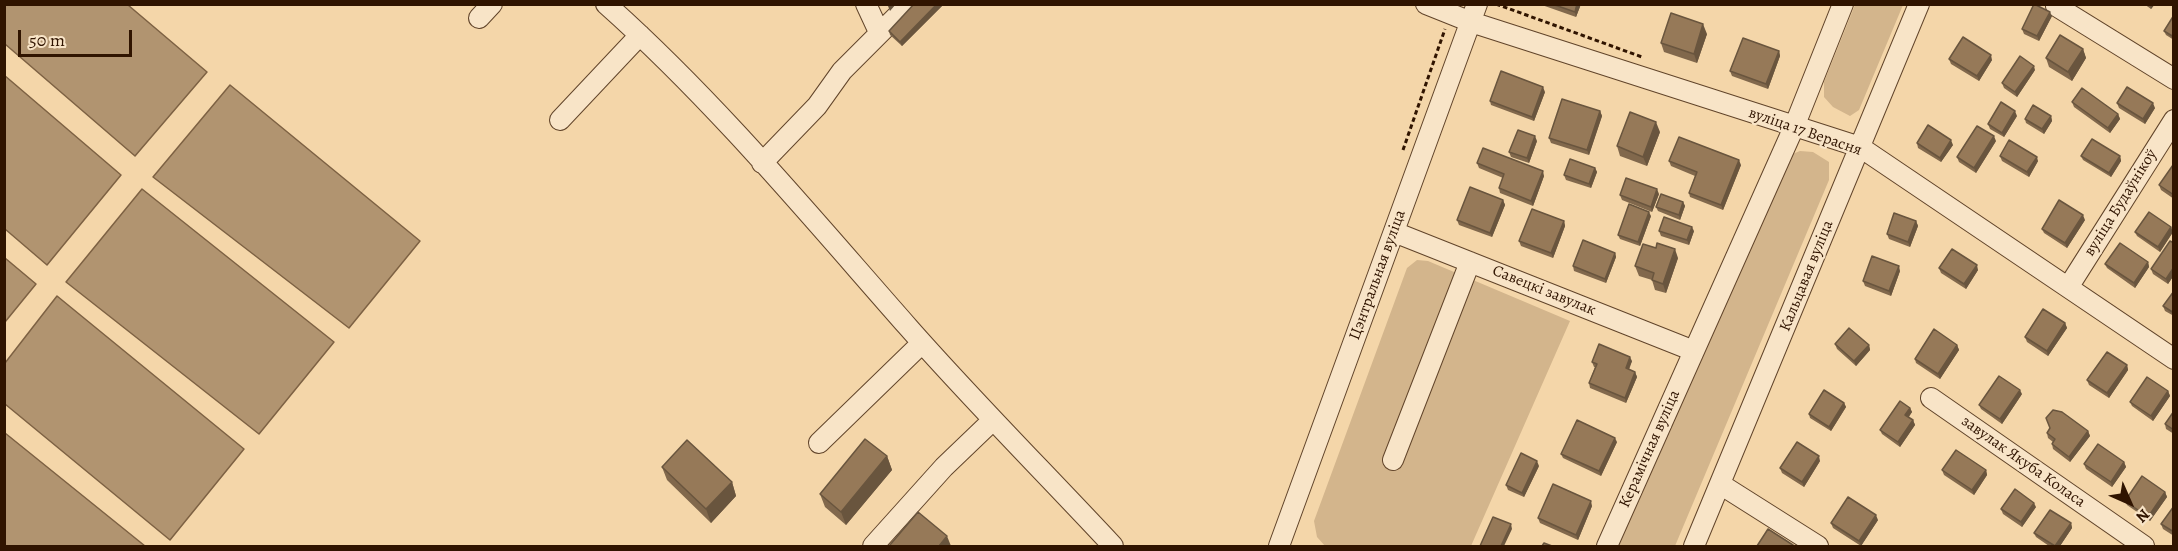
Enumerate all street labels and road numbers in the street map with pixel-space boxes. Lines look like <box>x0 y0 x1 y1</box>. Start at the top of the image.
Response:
street label: вуліца 17 Верасня <box>1746 104 1864 160</box>
street label: вуліца Будаўнікоў <box>2080 146 2162 260</box>
street label: Цэнтральная вуліца <box>1346 207 1410 343</box>
street label: Кальцавая вуліца <box>1776 218 1838 334</box>
street label: Савецкі завулак <box>1489 262 1599 320</box>
street label: Керамічная вуліца <box>1615 387 1685 511</box>
street label: завулак Якуба Коласа <box>1957 412 2089 512</box>

